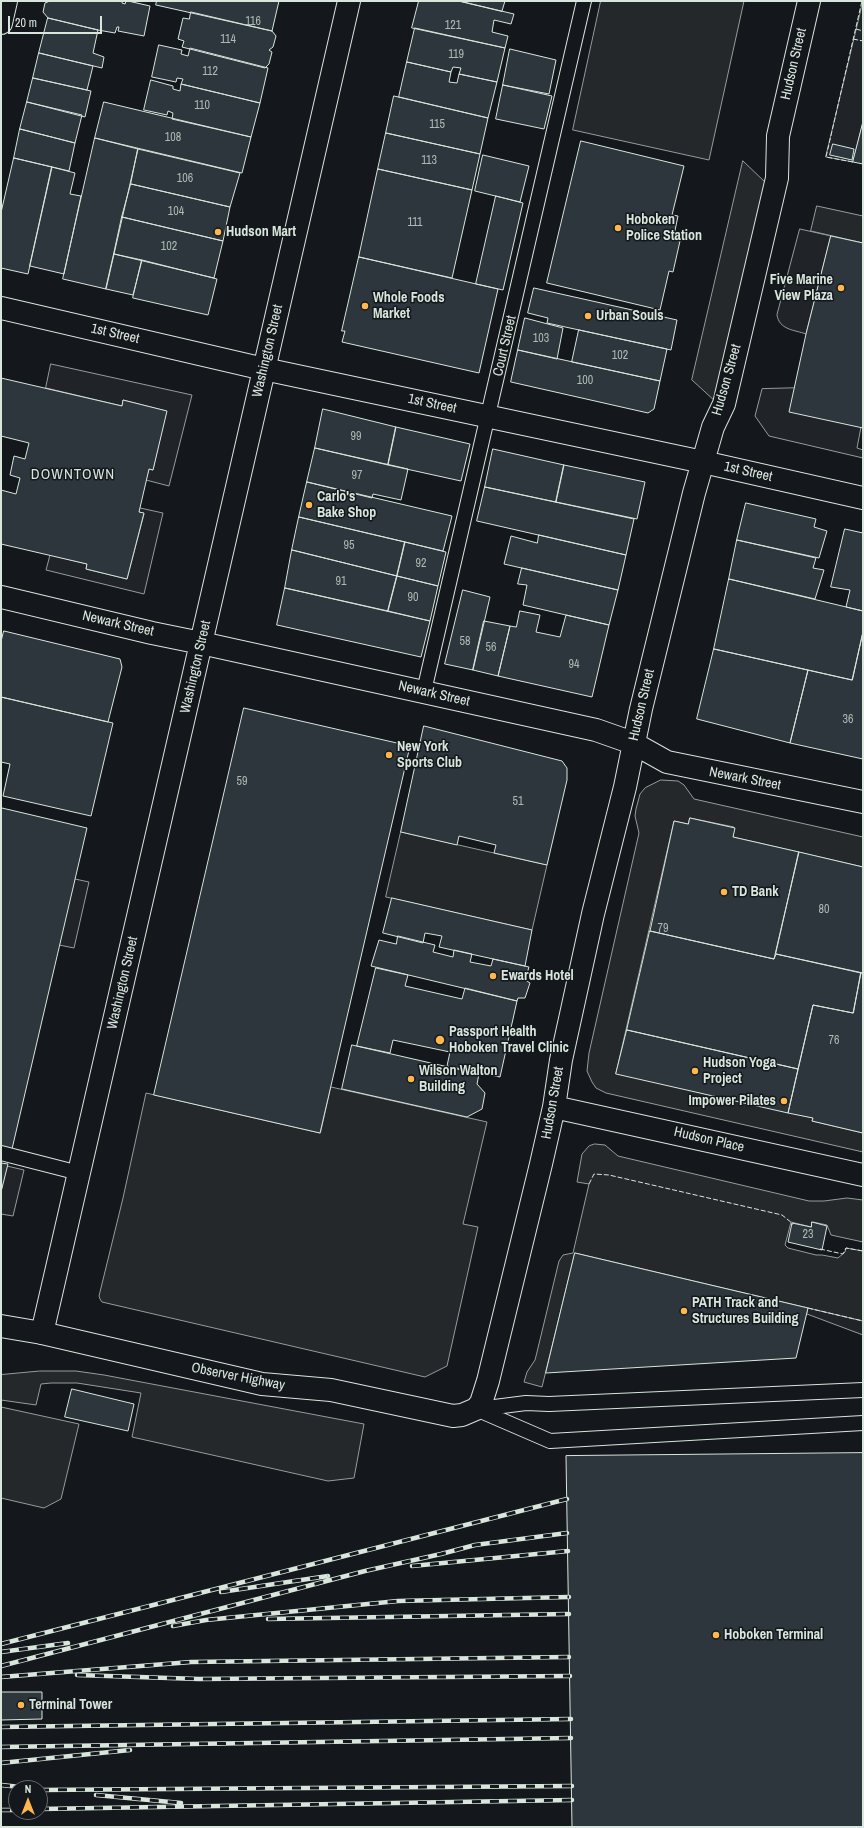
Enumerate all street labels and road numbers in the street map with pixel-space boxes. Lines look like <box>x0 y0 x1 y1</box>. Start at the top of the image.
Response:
street label: Hudson Street <box>778 26 810 102</box>
street label: Washington Street <box>249 303 287 399</box>
street label: Court Street <box>490 314 520 378</box>
street label: 1st Street <box>89 320 141 348</box>
street label: Hudson Street <box>709 342 745 418</box>
street label: 1st Street <box>406 391 458 417</box>
street label: 1st Street <box>722 458 774 486</box>
street label: Newark Street <box>81 608 155 640</box>
street label: Washington Street <box>177 619 215 715</box>
street label: Hudson Street <box>626 667 658 743</box>
street label: Newark Street <box>397 678 471 710</box>
street label: Newark Street <box>708 764 782 794</box>
street label: Washington Street <box>104 935 142 1031</box>
street label: Hudson Street <box>538 1065 568 1141</box>
street label: Hudson Place <box>672 1124 746 1156</box>
street label: Observer Highway <box>190 1360 286 1394</box>

